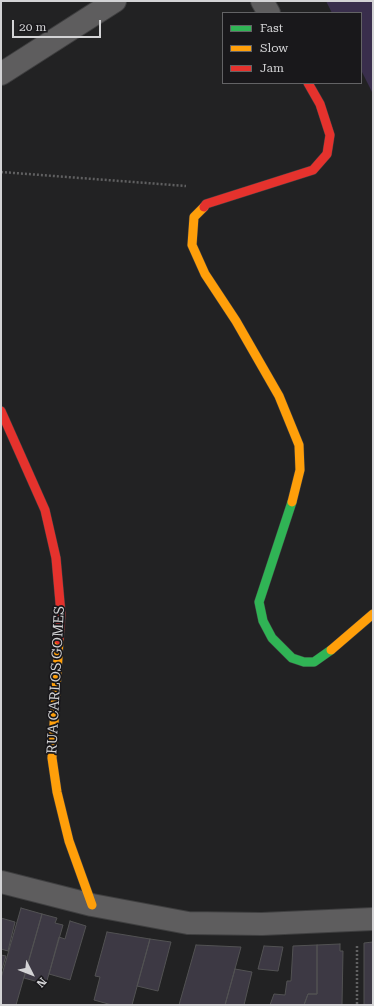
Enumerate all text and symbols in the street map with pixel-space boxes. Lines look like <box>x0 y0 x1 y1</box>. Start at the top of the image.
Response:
scale bar <box>14 12 103 38</box>
legend <box>222 12 362 84</box>
text: 20 m <box>19 20 46 34</box>
text: Fast <box>260 21 283 35</box>
text: Slow <box>260 41 288 55</box>
text: Jam <box>260 61 284 75</box>
street label: RUA CARLOS GOMES <box>44 606 68 754</box>
north arrow <box>12 954 52 994</box>
text: N <box>34 975 49 990</box>

